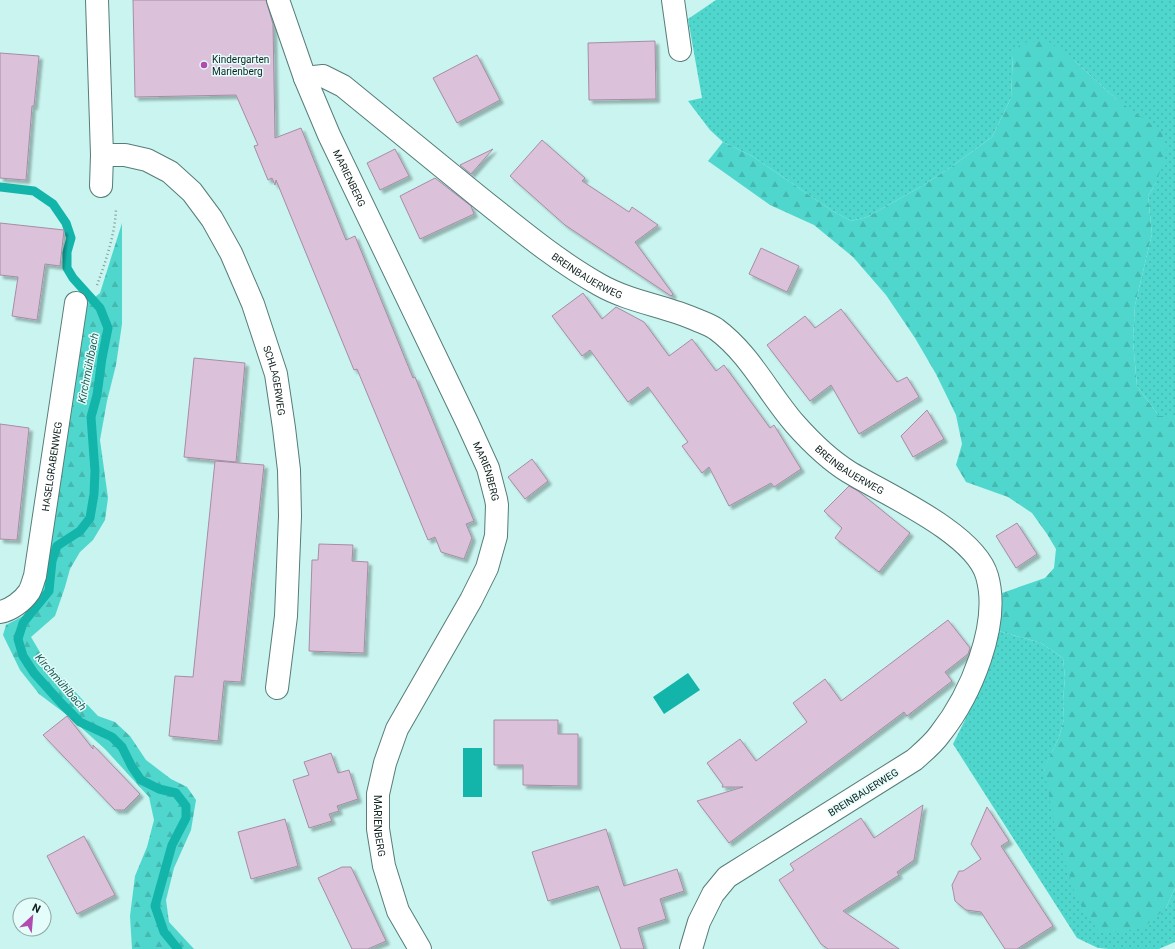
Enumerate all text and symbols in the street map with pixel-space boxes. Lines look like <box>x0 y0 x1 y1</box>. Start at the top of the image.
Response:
place label: Kindergarten Marienberg <box>212 54 269 77</box>
marker: Kindergarten Marienberg <box>199 60 209 70</box>
street label: MARIENBERG <box>331 148 368 209</box>
street label: BREINBAUERWEG <box>549 251 624 301</box>
water label: Kirchmühlbach <box>75 332 102 404</box>
street label: SCHLAGERWEG <box>261 344 287 416</box>
street label: HASELGRABENWEG <box>40 421 64 512</box>
street label: MARIENBERG <box>471 440 501 502</box>
street label: BREINBAUERWEG <box>813 443 886 496</box>
water label: Kirchmühlbach <box>32 651 89 714</box>
street label: BREINBAUERWEG <box>826 766 900 818</box>
street label: MARIENBERG <box>372 795 387 858</box>
north arrow <box>12 897 52 937</box>
text: N <box>30 901 43 916</box>

